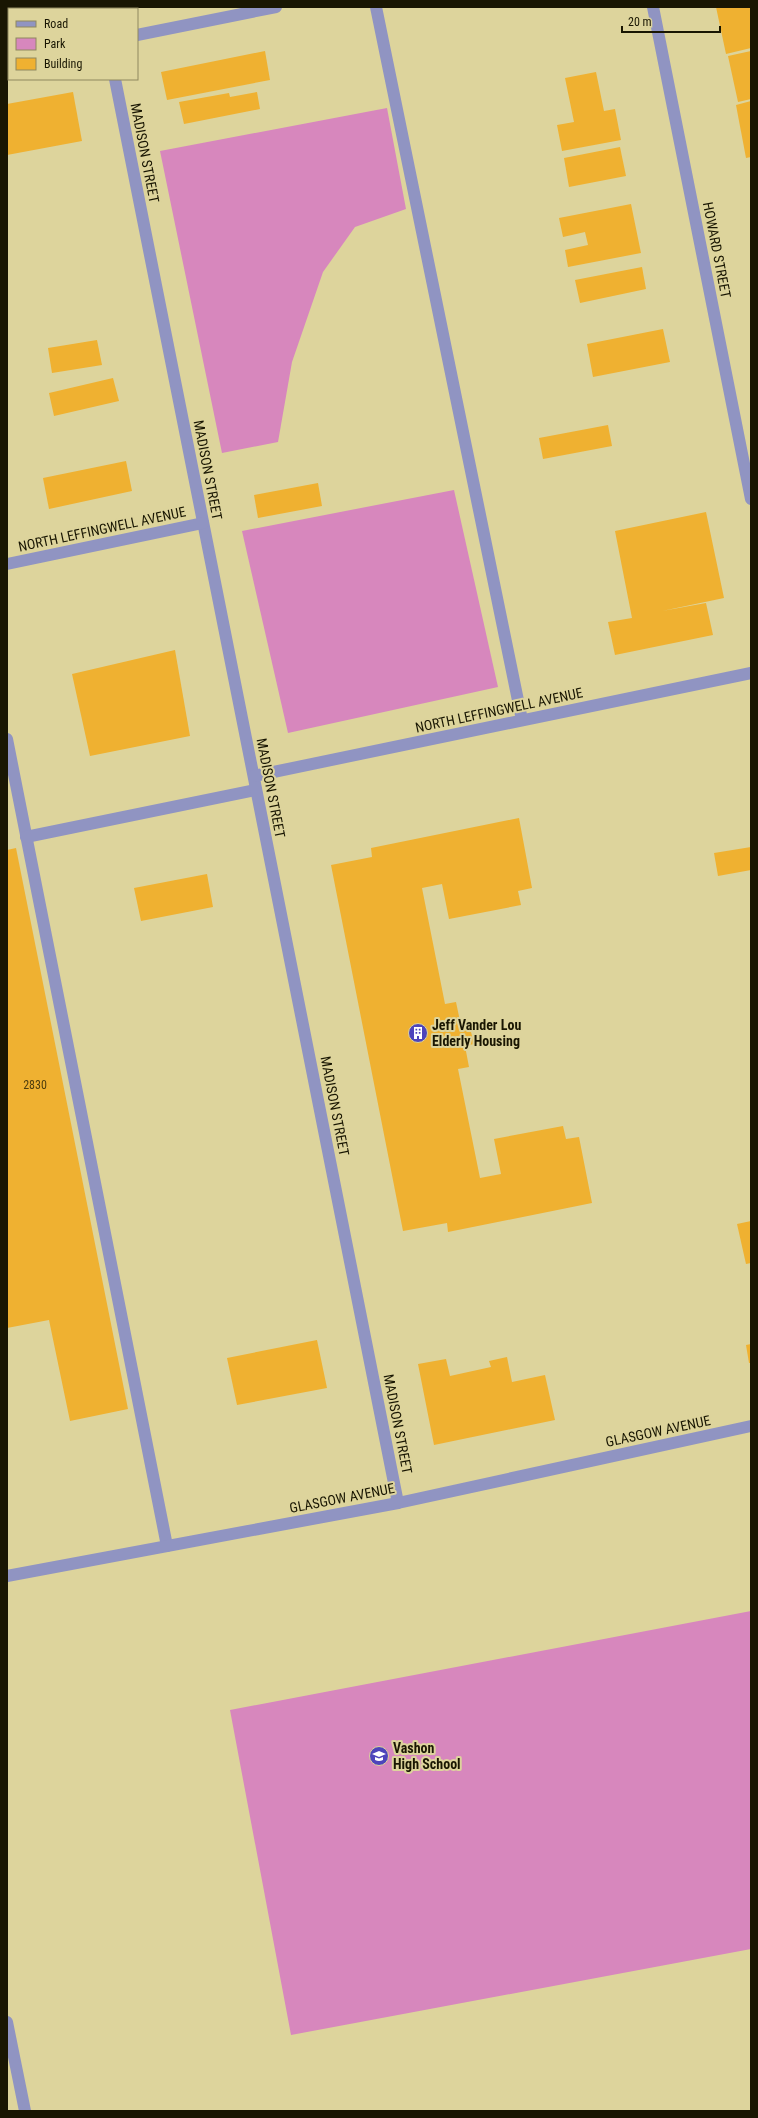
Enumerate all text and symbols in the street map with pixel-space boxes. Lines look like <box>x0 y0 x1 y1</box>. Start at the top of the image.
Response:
legend <box>8 8 138 80</box>
scale bar <box>622 8 720 34</box>
text: 20 m <box>628 15 652 29</box>
text: Road <box>44 17 68 31</box>
text: Park <box>44 37 66 51</box>
text: Building <box>44 57 82 71</box>
street label: MADISON STREET <box>127 102 163 204</box>
street label: HOWARD STREET <box>700 201 734 299</box>
street label: MADISON STREET <box>190 419 226 521</box>
street label: NORTH LEFFINGWELL AVENUE <box>17 503 187 555</box>
street label: NORTH LEFFINGWELL AVENUE <box>414 684 584 736</box>
street label: MADISON STREET <box>253 737 289 839</box>
place label: Jeff Vander Lou Elderly Housing <box>432 1017 521 1049</box>
building icon: Jeff Vander Lou Elderly Housing <box>407 1022 429 1044</box>
street label: MADISON STREET <box>317 1055 353 1157</box>
house number: 2830 <box>23 1078 47 1092</box>
street label: MADISON STREET <box>380 1373 416 1475</box>
street label: GLASGOW AVENUE <box>604 1412 712 1450</box>
street label: GLASGOW AVENUE <box>288 1480 396 1516</box>
place label: Vashon High School <box>393 1740 461 1772</box>
school or university icon: Vashon High School <box>368 1745 390 1767</box>

